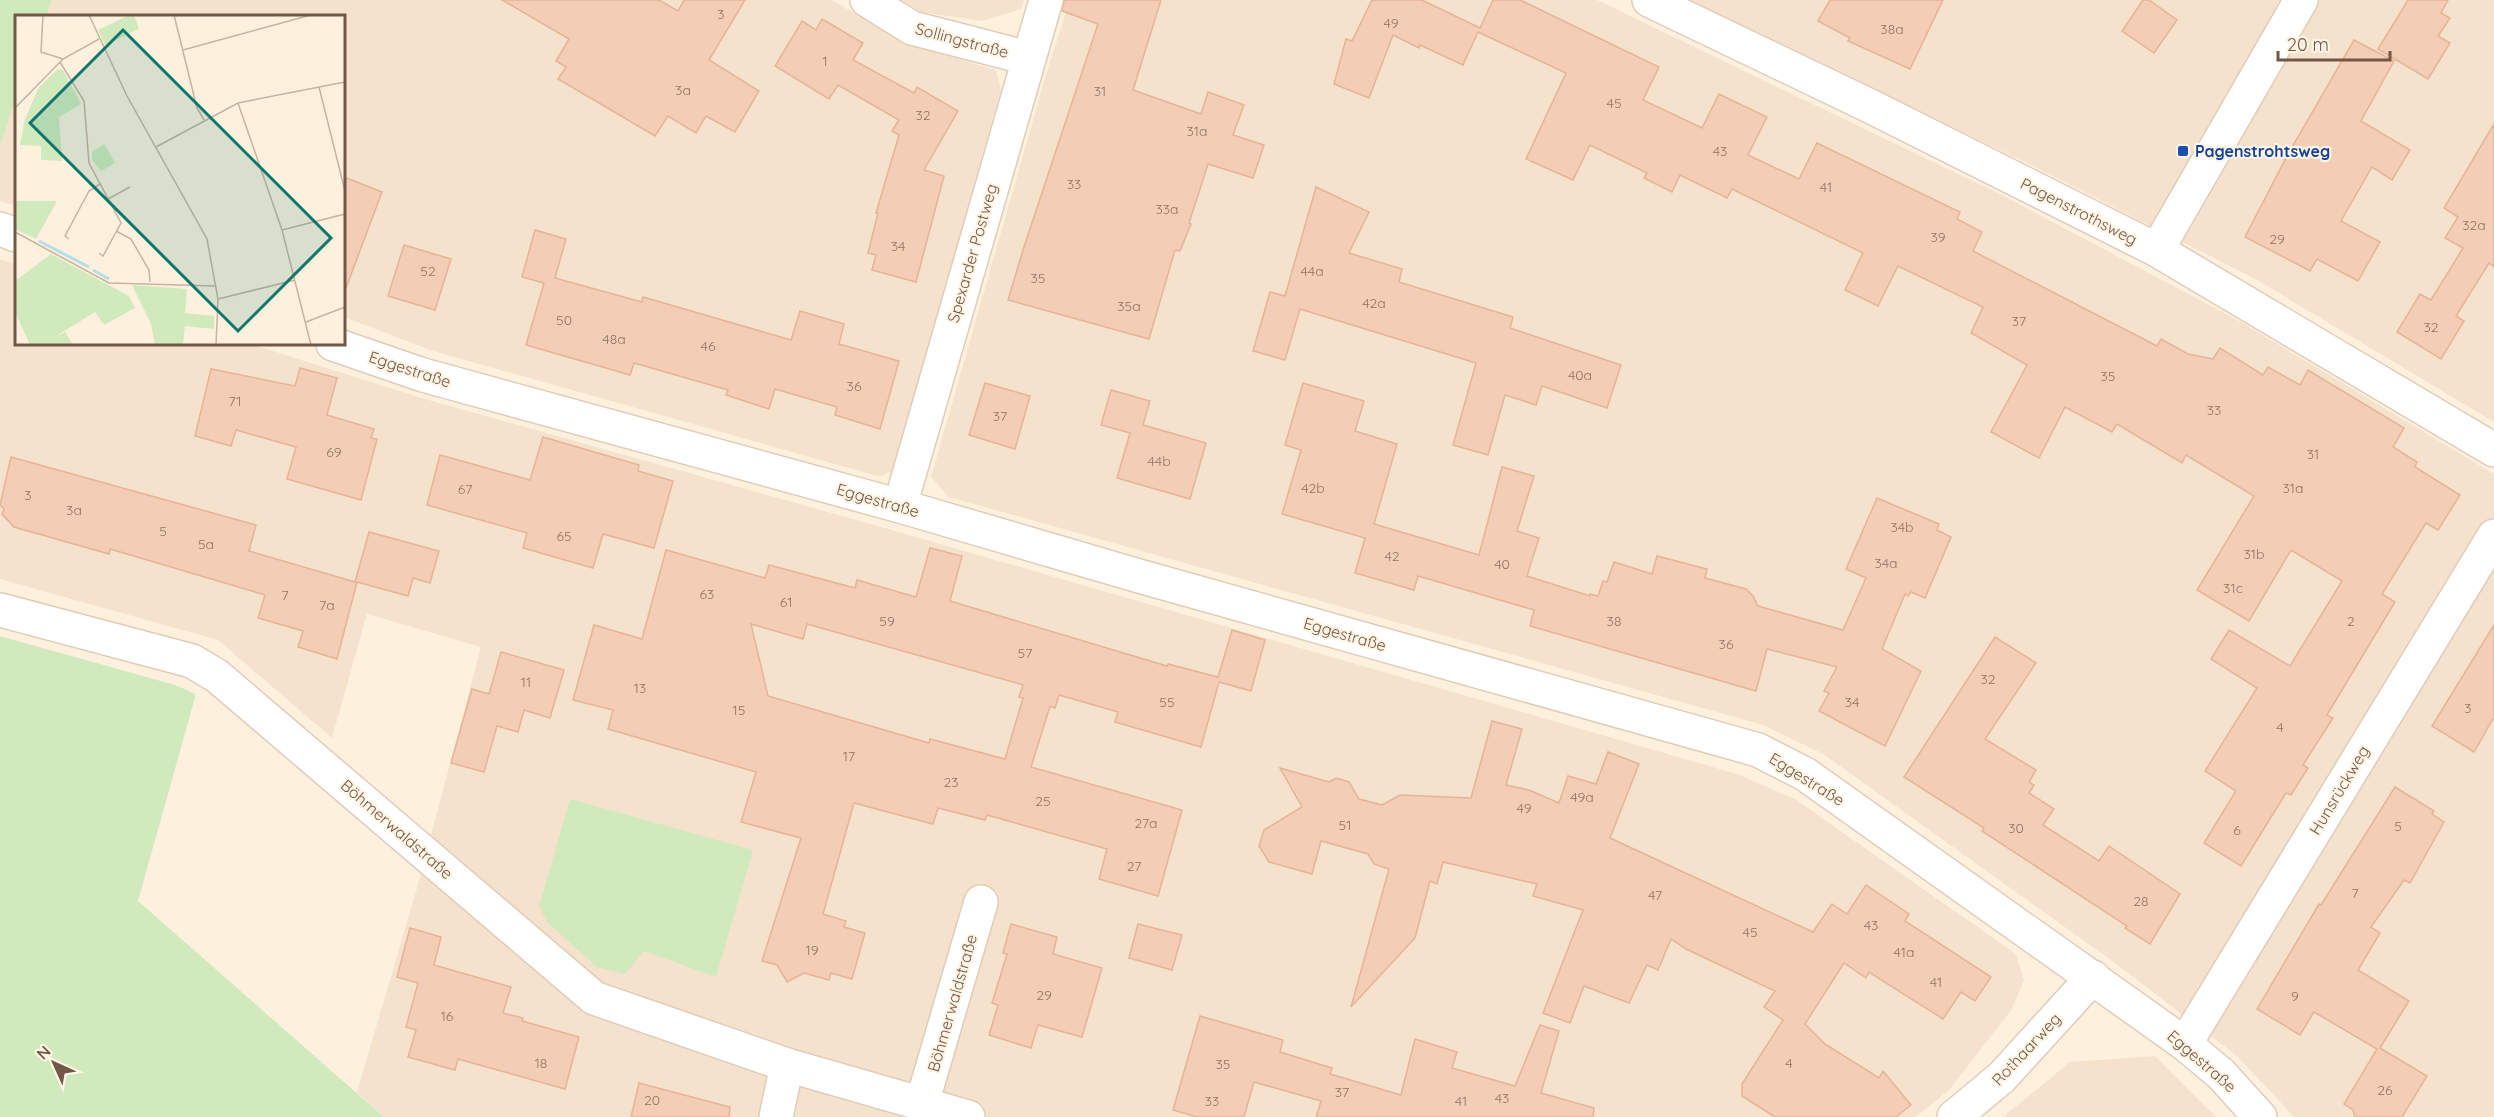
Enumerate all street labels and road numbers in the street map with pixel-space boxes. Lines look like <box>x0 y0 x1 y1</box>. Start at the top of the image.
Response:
street label: Sollingstraße <box>913 18 1011 62</box>
street label: Pagenstrothsweg <box>2017 173 2141 249</box>
street label: Spexarder Postweg <box>943 181 1001 325</box>
street label: Eggestraße <box>367 346 453 392</box>
street label: Eggestraße <box>834 479 922 521</box>
street label: Eggestraße <box>1301 613 1389 655</box>
street label: Hunsrückweg <box>2305 742 2373 838</box>
street label: Eggestraße <box>1766 748 1848 810</box>
street label: Böhmerwaldstraße <box>337 775 457 883</box>
street label: Böhmerwaldstraße <box>923 932 981 1074</box>
street label: Rothaarweg <box>1987 1008 2065 1090</box>
street label: Eggestraße <box>2163 1026 2241 1096</box>

